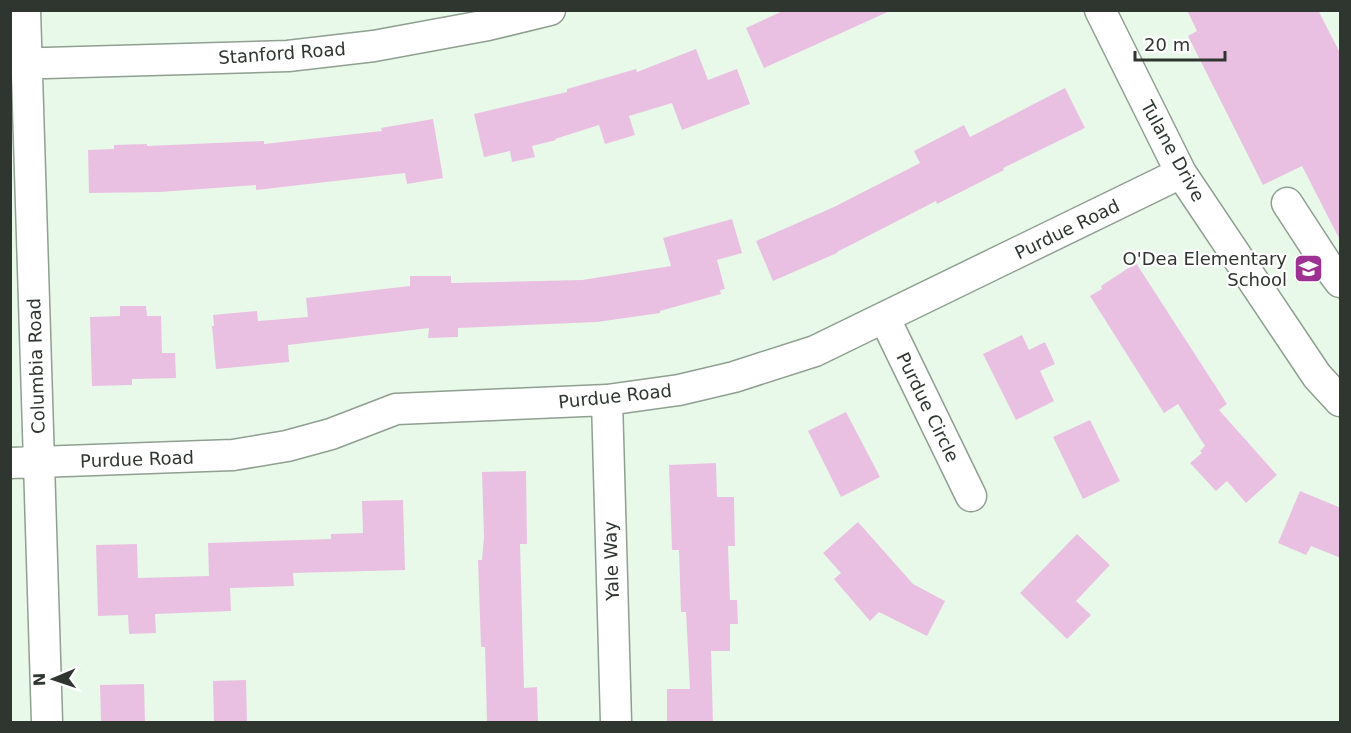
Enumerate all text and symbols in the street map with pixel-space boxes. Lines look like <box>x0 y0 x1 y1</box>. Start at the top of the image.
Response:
scale bar <box>1135 24 1225 62</box>
text: 20 m <box>1144 34 1190 55</box>
street label: Stanford Road <box>218 38 346 68</box>
street label: Tulane Drive <box>1136 96 1209 205</box>
street label: Purdue Road <box>1011 195 1123 263</box>
place label: O'Dea Elementary School <box>1123 248 1287 290</box>
school or university icon: O'Dea Elementary School <box>1292 252 1324 284</box>
street label: Columbia Road <box>23 298 49 434</box>
street label: Purdue Circle <box>892 349 964 465</box>
street label: Purdue Road <box>557 380 673 412</box>
street label: Purdue Road <box>80 447 194 471</box>
street label: Yale Way <box>599 520 623 602</box>
north arrow <box>24 649 84 709</box>
text: N <box>30 672 49 687</box>

